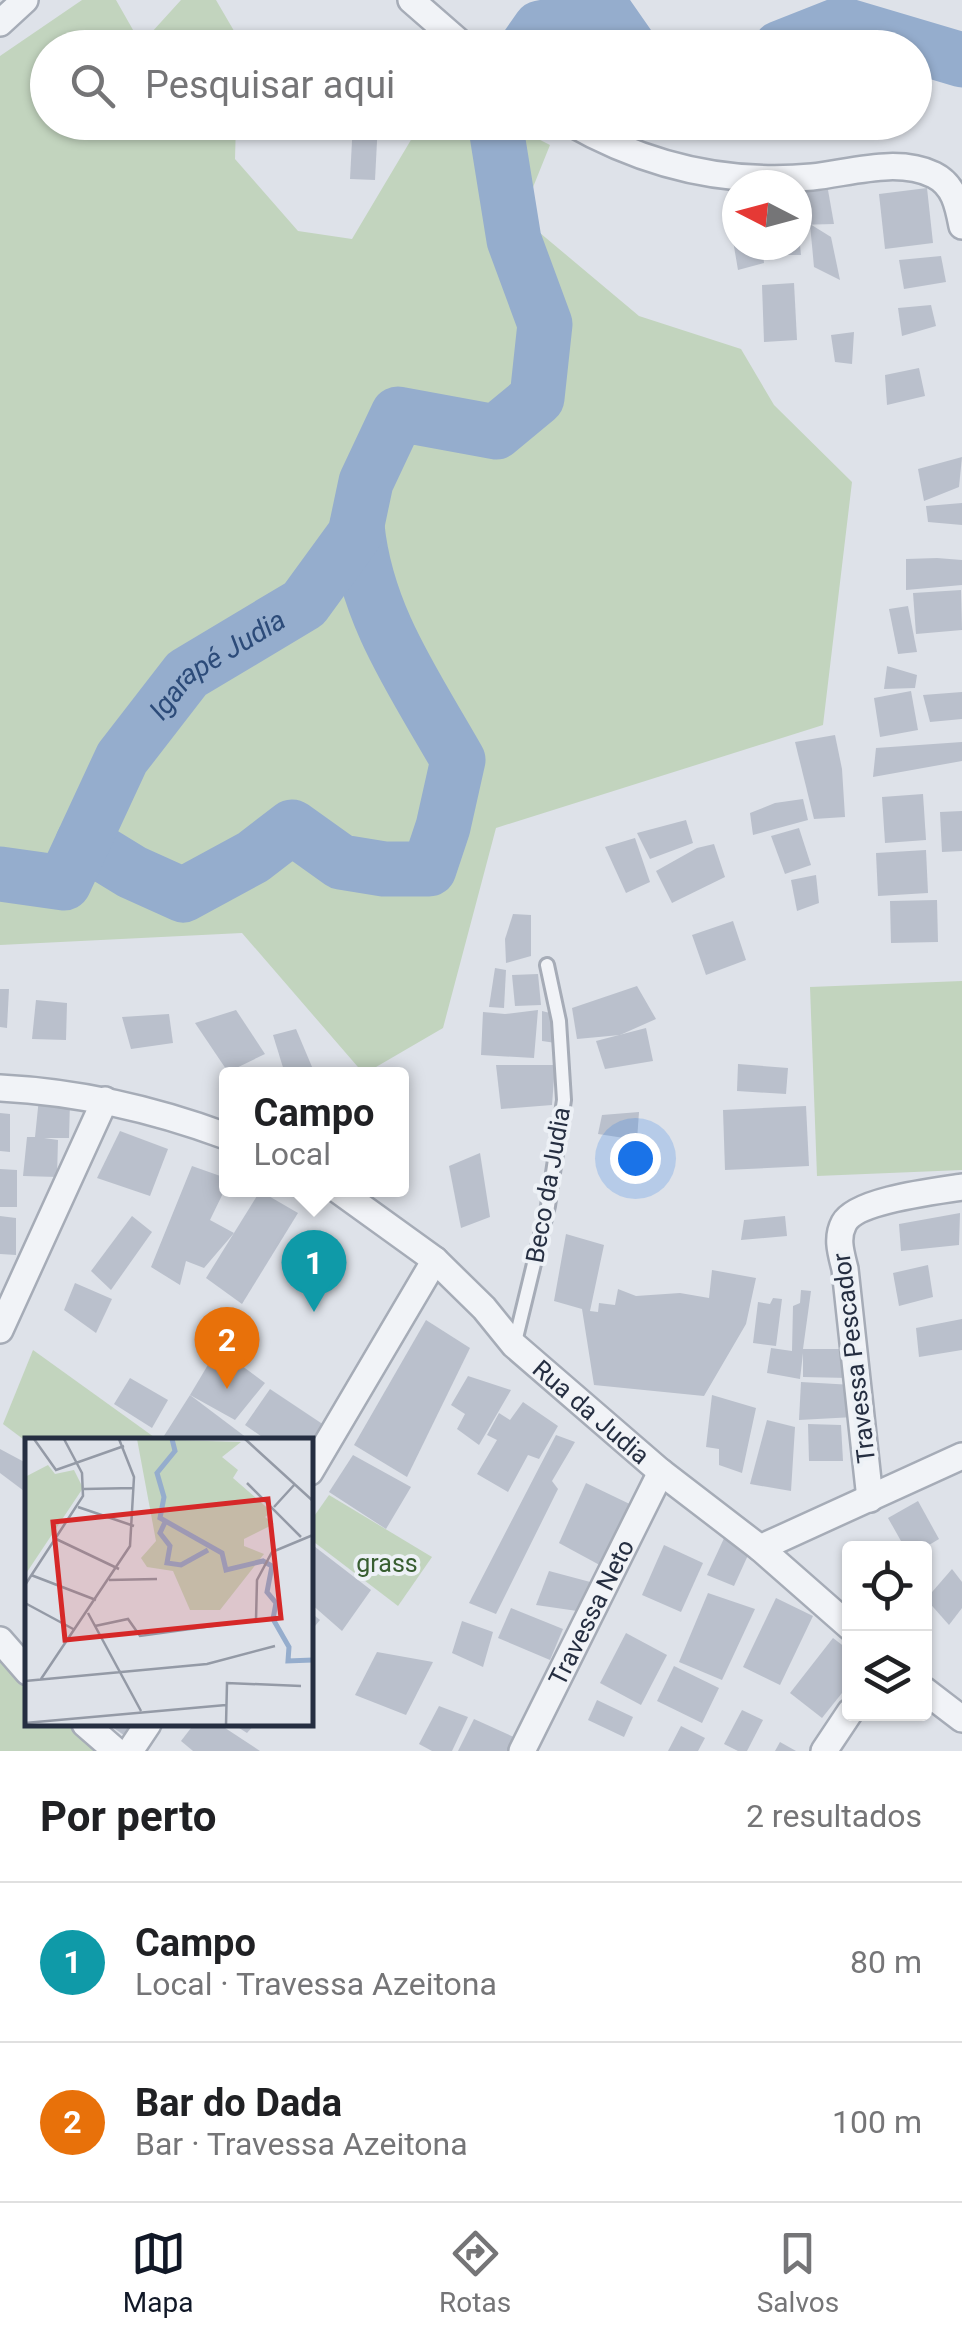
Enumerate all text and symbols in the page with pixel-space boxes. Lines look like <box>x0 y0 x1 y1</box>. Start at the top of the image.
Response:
search box <box>30 30 932 140</box>
icon: search <box>65 58 120 113</box>
text: Pesquisar aqui <box>145 63 395 107</box>
north arrow <box>722 170 812 260</box>
water label: Igarapé Judia <box>142 603 291 726</box>
popup <box>219 1067 409 1197</box>
text: Campo <box>254 1091 374 1135</box>
street label: Beco da Judia <box>520 1105 576 1265</box>
your location <box>610 1133 661 1184</box>
text: Local <box>254 1135 331 1173</box>
pin: 1 <box>282 1230 346 1312</box>
street label: Travessa Pescador <box>827 1251 881 1465</box>
pin: 2 <box>194 1306 260 1389</box>
street label: Rua da Judia <box>527 1354 655 1470</box>
inset map <box>25 1438 312 1726</box>
street label: Travessa Neto <box>543 1534 640 1690</box>
map controls <box>842 1541 932 1721</box>
button: locate <box>842 1541 932 1631</box>
park label: grass <box>356 1549 418 1578</box>
button: layers <box>842 1631 932 1721</box>
text: Por perto <box>40 1792 216 1841</box>
text: 2 resultados <box>746 1797 922 1835</box>
text: Campo <box>135 1921 256 1965</box>
text: 1 <box>63 1943 82 1981</box>
text: 80 m <box>850 1943 922 1981</box>
text: Local · Travessa Azeitona <box>135 1965 497 2003</box>
text: Bar do Dada <box>135 2081 342 2125</box>
text: 2 <box>63 2103 82 2141</box>
text: 100 m <box>832 2103 922 2141</box>
text: Bar · Travessa Azeitona <box>135 2125 468 2163</box>
tab: Mapa <box>123 2226 193 2319</box>
tab: Rotas <box>439 2226 511 2319</box>
tab: Salvos <box>757 2226 839 2319</box>

